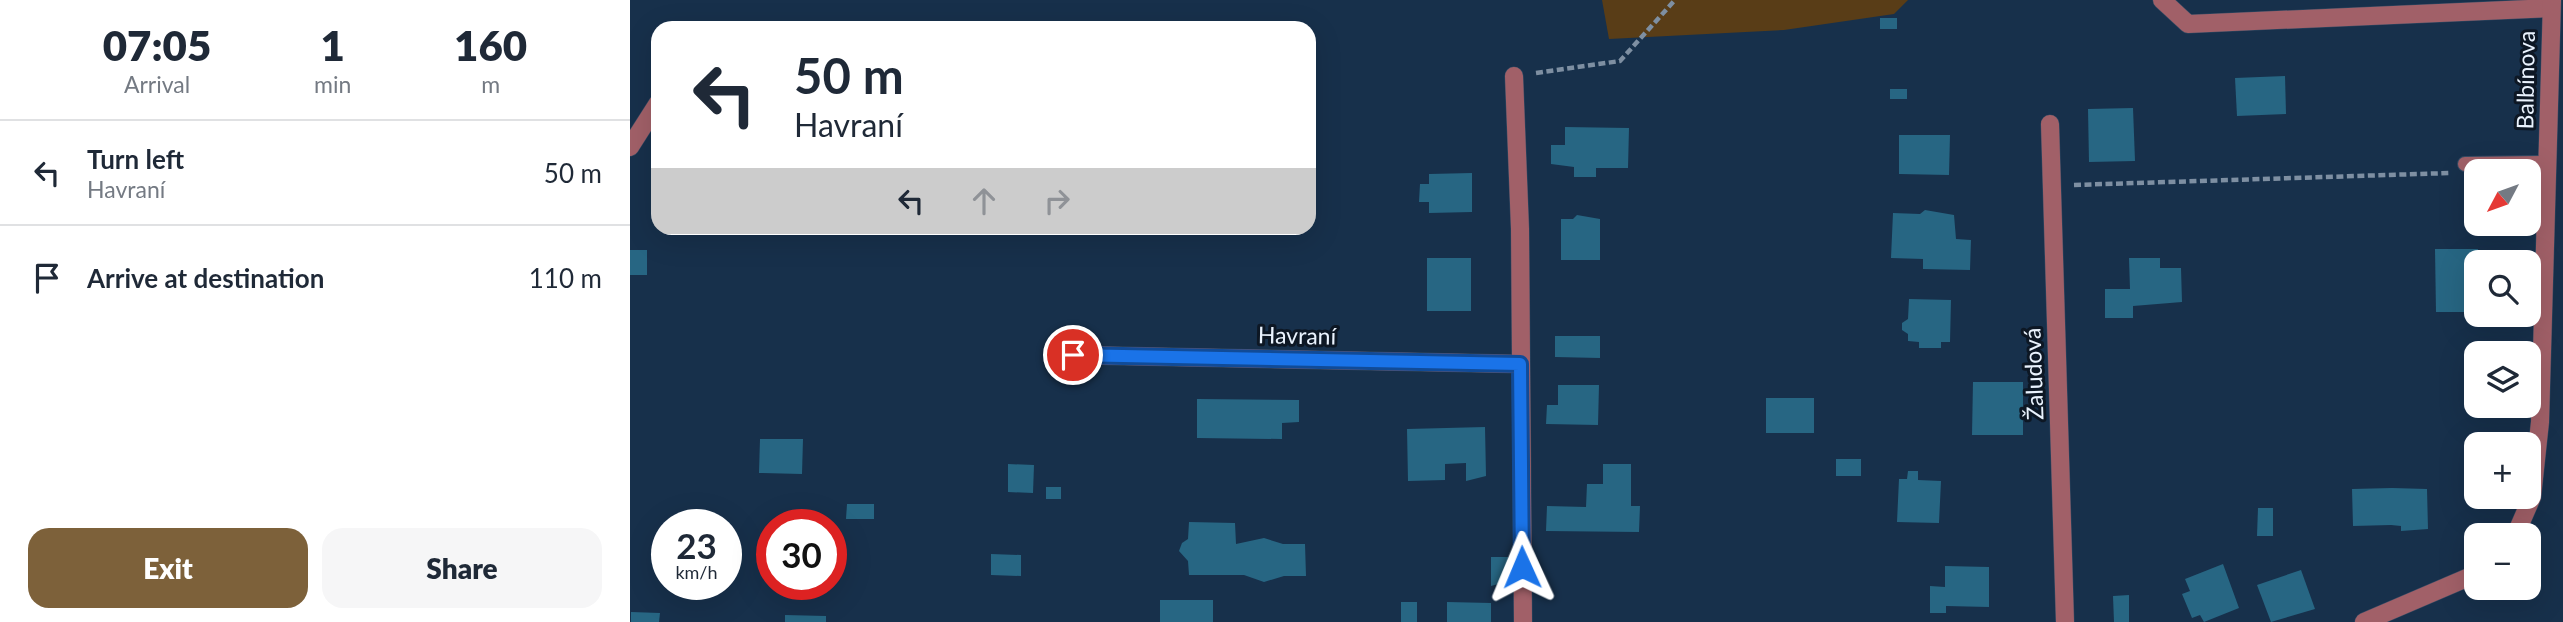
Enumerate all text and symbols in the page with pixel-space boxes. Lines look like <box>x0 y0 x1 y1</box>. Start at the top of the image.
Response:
text: 07:05 <box>103 20 211 70</box>
text: 1 <box>321 20 345 70</box>
text: 160 <box>454 20 527 70</box>
street label: Balbínova <box>2510 30 2540 130</box>
text: 50 m <box>794 46 904 104</box>
icon: left <box>679 49 770 140</box>
text: Arrival <box>124 70 190 98</box>
text: min <box>314 70 351 98</box>
text: m <box>481 70 500 98</box>
text: Havraní <box>794 105 903 144</box>
text: Turn left <box>87 143 184 175</box>
icon: left <box>28 154 66 192</box>
text: 50 m <box>544 157 602 189</box>
north arrow <box>2464 159 2541 236</box>
map controls <box>2464 159 2541 600</box>
text: Havraní <box>87 175 165 203</box>
icon: left <box>892 182 930 220</box>
icon: ahead <box>965 182 1003 220</box>
icon: right <box>1038 182 1076 220</box>
button: search <box>2464 250 2541 327</box>
icon: arrive <box>28 259 66 297</box>
text: Arrive at destination <box>87 262 324 294</box>
text: 110 m <box>529 262 602 294</box>
street label: Havraní <box>1258 320 1338 350</box>
pin <box>1043 325 1103 385</box>
street label: Žaludová <box>2017 327 2049 421</box>
icon: arrive <box>1054 336 1092 374</box>
button: layers <box>2464 341 2541 418</box>
button: + <box>2464 432 2541 509</box>
speed limit sign: 30 <box>756 509 847 600</box>
button: − <box>2464 523 2541 600</box>
text: 23 <box>676 524 717 566</box>
button: Exit <box>28 528 308 608</box>
button: Share <box>322 528 602 608</box>
position arrow <box>1485 530 1559 604</box>
text: km/h <box>675 561 718 583</box>

